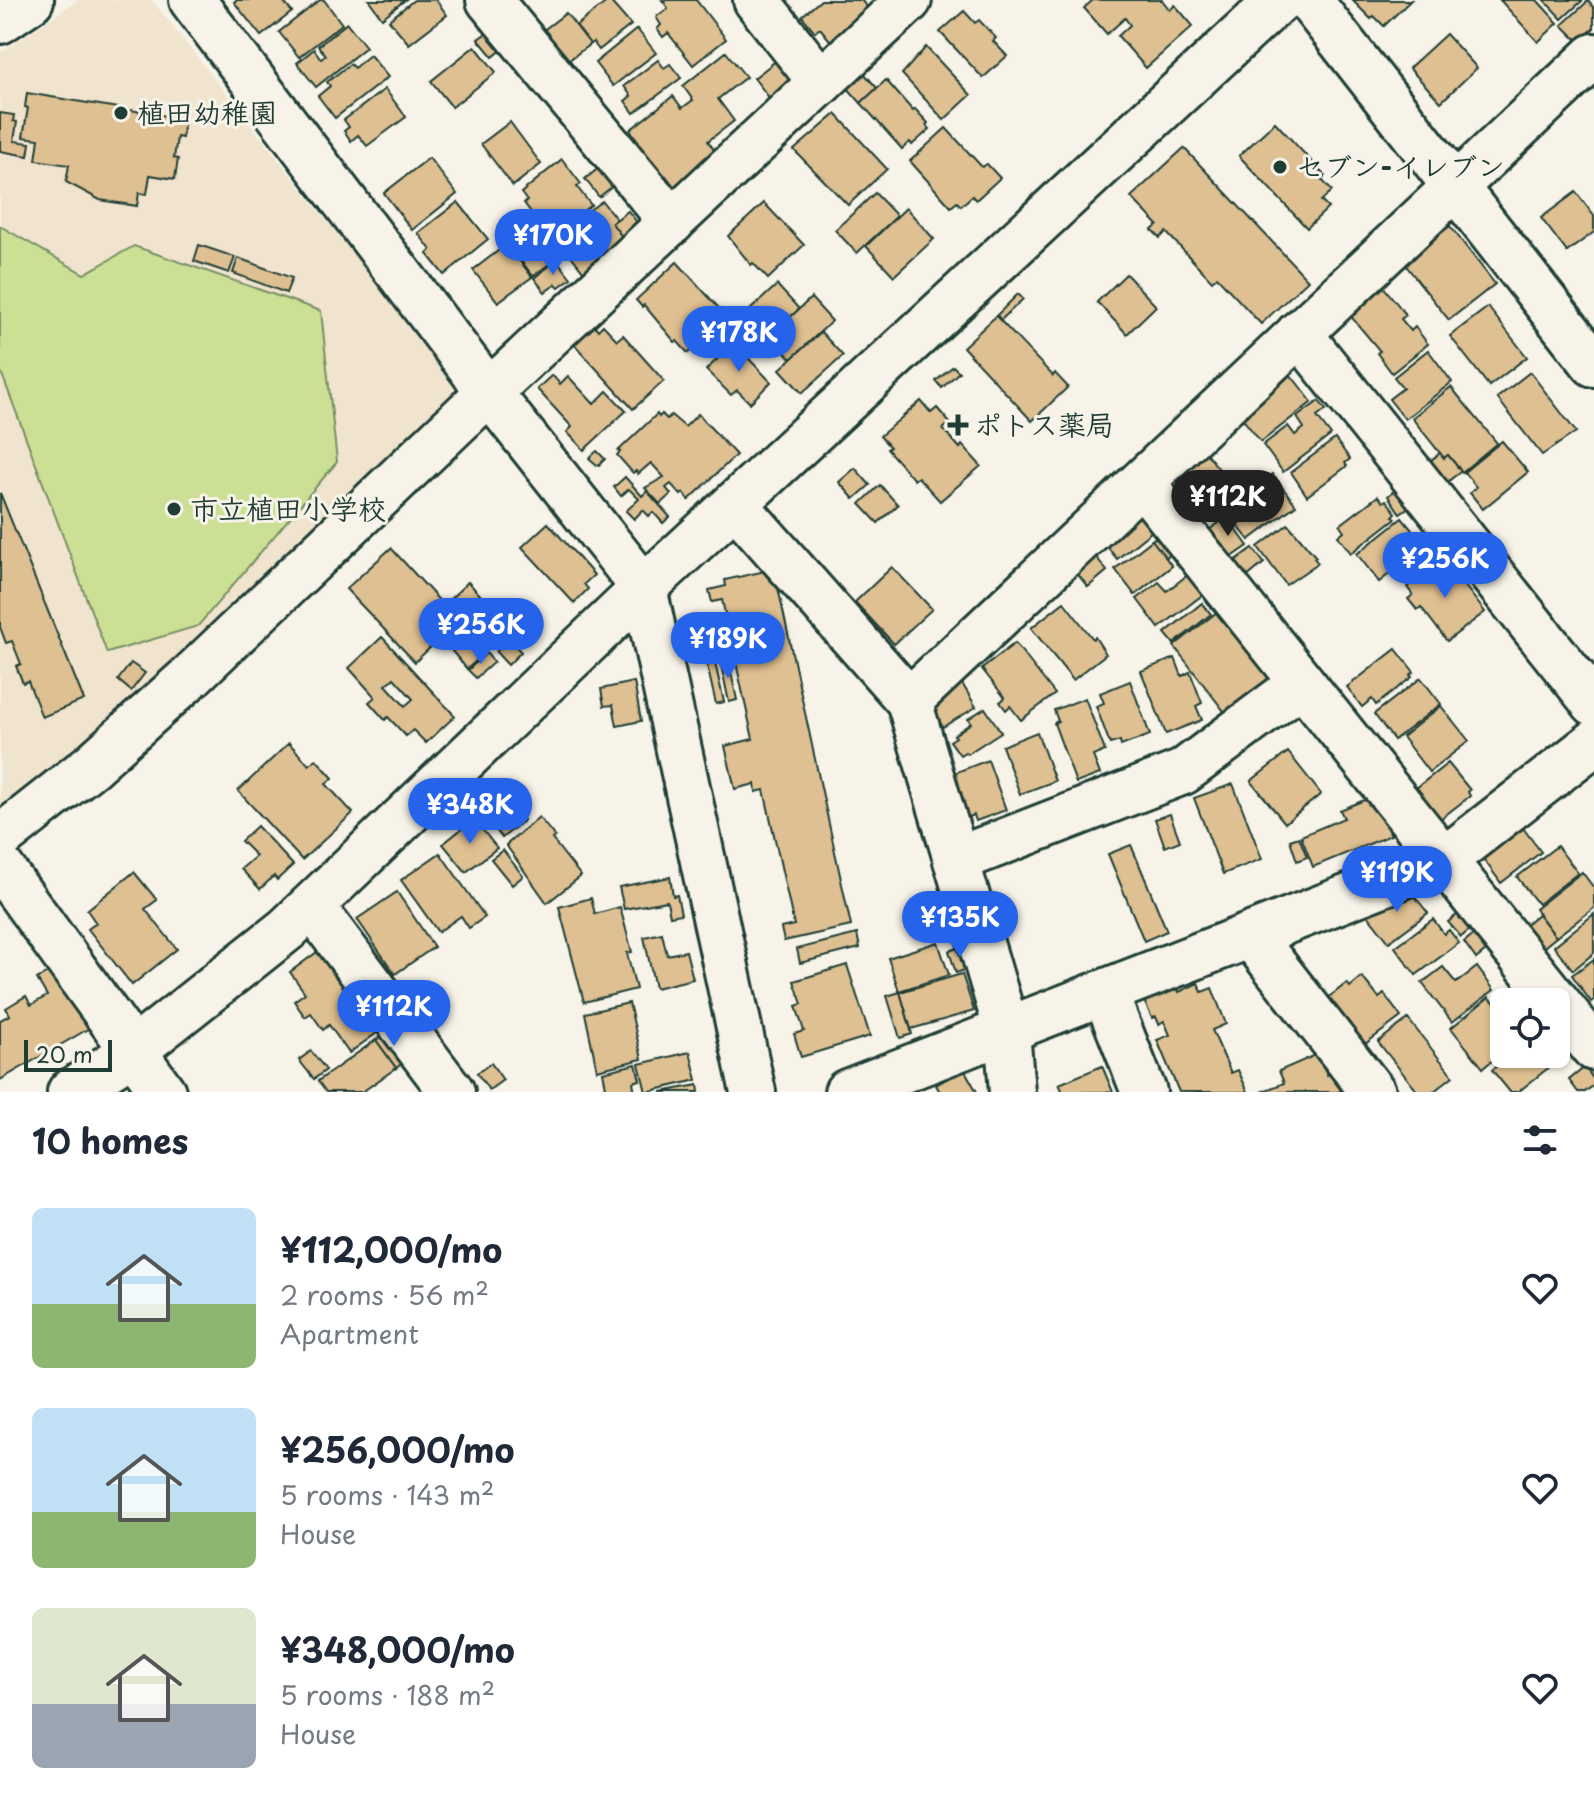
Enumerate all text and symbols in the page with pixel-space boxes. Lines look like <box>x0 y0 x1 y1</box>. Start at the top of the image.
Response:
place label: 植田幼稚園 <box>137 90 277 133</box>
marker: 植田幼稚園 <box>112 104 130 122</box>
place label: セブン-イレブン <box>1296 144 1505 187</box>
marker: セブン-イレブン <box>1271 158 1289 176</box>
pin: ¥170K <box>497 209 609 277</box>
text: ¥170K <box>513 215 593 254</box>
pin: ¥178K <box>683 306 795 374</box>
text: ¥178K <box>700 312 778 351</box>
place label: ポトス薬局 <box>974 402 1114 445</box>
marker: ポトス薬局 <box>949 416 967 434</box>
pin: ¥112K <box>1172 470 1284 538</box>
text: ¥112K <box>1189 476 1267 515</box>
place label: 市立植田小学校 <box>190 486 386 529</box>
marker: 市立植田小学校 <box>165 500 183 518</box>
pin: ¥256K <box>1389 532 1501 600</box>
text: ¥256K <box>1401 538 1489 577</box>
pin: ¥256K <box>425 598 537 666</box>
text: ¥256K <box>437 604 525 643</box>
pin: ¥189K <box>672 612 784 680</box>
text: ¥189K <box>689 618 767 657</box>
pin: ¥348K <box>414 778 526 846</box>
text: ¥348K <box>426 784 514 823</box>
pin: ¥119K <box>1341 846 1453 914</box>
text: ¥119K <box>1360 852 1434 891</box>
pin: ¥135K <box>904 891 1016 959</box>
text: ¥135K <box>920 897 1000 936</box>
pin: ¥112K <box>338 980 450 1048</box>
text: ¥112K <box>355 986 433 1025</box>
map controls <box>1490 988 1570 1068</box>
button: locate <box>1490 988 1570 1068</box>
scale bar <box>24 1036 112 1072</box>
text: 20 m <box>36 1037 93 1070</box>
text: 10 homes <box>32 1114 188 1166</box>
icon: filters <box>1518 1118 1562 1162</box>
text: ¥112,000/mo <box>280 1223 502 1275</box>
icon: home <box>96 1240 192 1336</box>
icon: heart <box>1518 1266 1562 1310</box>
text: 2 rooms · 56 m² <box>280 1275 489 1314</box>
text: Apartment <box>280 1314 419 1353</box>
text: ¥256,000/mo <box>280 1423 515 1475</box>
icon: home <box>96 1440 192 1536</box>
icon: heart <box>1518 1466 1562 1510</box>
text: 5 rooms · 143 m² <box>280 1475 495 1514</box>
text: House <box>280 1514 356 1553</box>
text: ¥348,000/mo <box>280 1623 515 1675</box>
icon: home <box>96 1640 192 1736</box>
icon: heart <box>1518 1666 1562 1710</box>
text: 5 rooms · 188 m² <box>280 1675 495 1714</box>
text: House <box>280 1714 356 1753</box>

